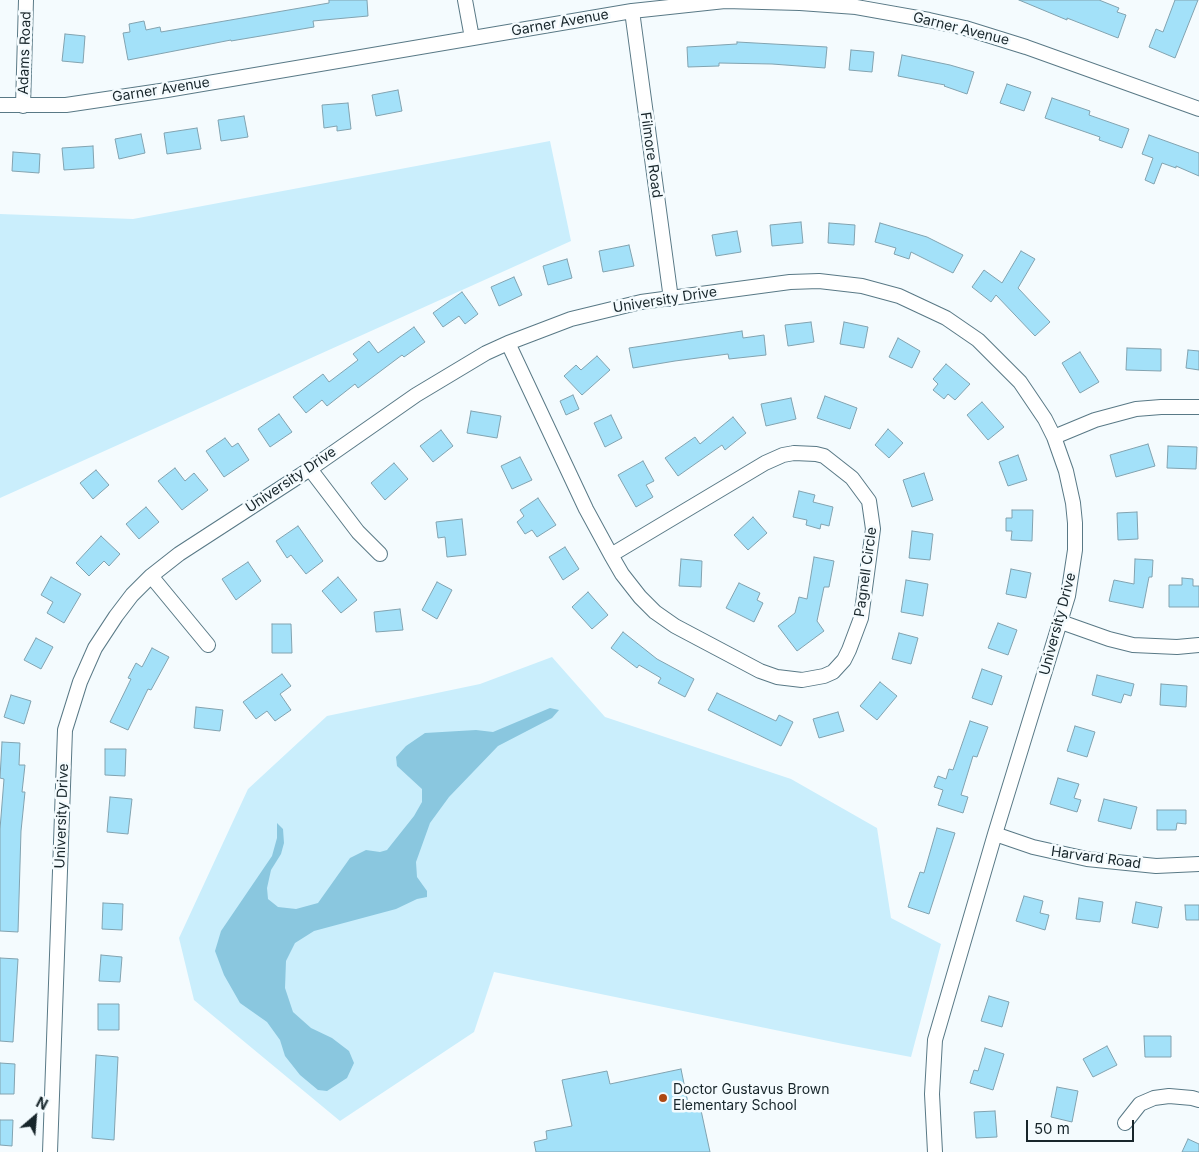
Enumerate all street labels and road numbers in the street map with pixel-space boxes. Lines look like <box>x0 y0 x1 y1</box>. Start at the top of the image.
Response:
street label: Garner Avenue <box>510 6 610 40</box>
street label: Garner Avenue <box>911 9 1011 49</box>
street label: Adams Road <box>15 11 35 95</box>
street label: Garner Avenue <box>111 74 211 106</box>
street label: Filmore Road <box>637 111 665 199</box>
street label: University Drive <box>612 283 718 317</box>
street label: University Drive <box>243 444 339 516</box>
street label: Pagnell Circle <box>851 526 881 618</box>
street label: University Drive <box>1036 571 1080 677</box>
street label: University Drive <box>52 763 72 869</box>
street label: Harvard Road <box>1050 843 1142 873</box>

